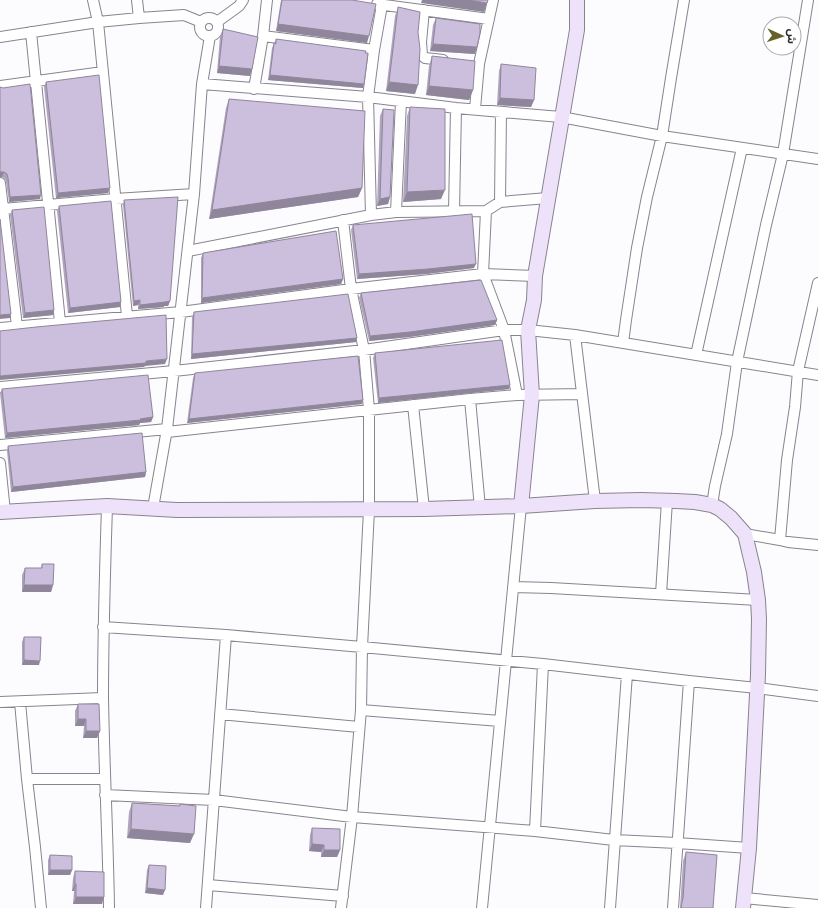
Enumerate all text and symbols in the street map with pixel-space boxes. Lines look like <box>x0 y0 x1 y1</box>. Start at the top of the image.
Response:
north arrow <box>762 16 802 56</box>
text: ش <box>785 29 800 44</box>

